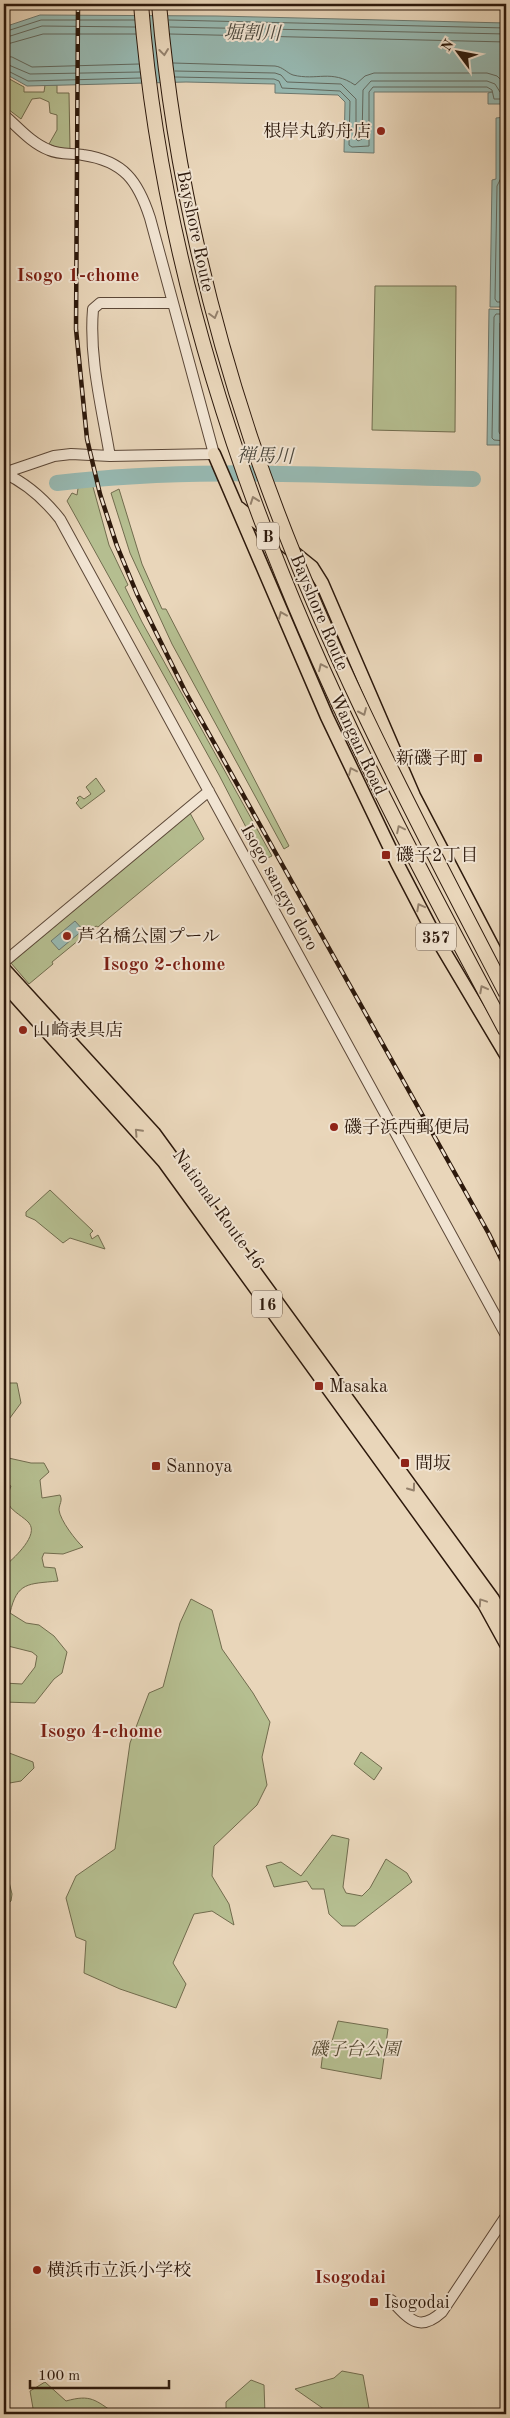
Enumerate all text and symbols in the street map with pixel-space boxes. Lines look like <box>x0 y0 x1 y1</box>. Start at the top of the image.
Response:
water label: 堀割川 <box>223 23 283 45</box>
north arrow <box>432 28 482 78</box>
text: N <box>439 37 457 54</box>
one-way arrow <box>158 49 169 57</box>
place label: 根岸丸釣舟店 <box>263 121 371 141</box>
marker: 根岸丸釣舟店 <box>375 125 387 137</box>
street label: Bayshore Route <box>173 169 217 294</box>
district label: Isogo 1-chome <box>17 267 139 286</box>
one-way arrow <box>208 310 219 319</box>
water label: 禅馬川 <box>236 446 296 468</box>
one-way arrow <box>250 496 260 505</box>
road number: B <box>257 522 279 550</box>
street label: Bayshore Route <box>287 552 352 673</box>
one-way arrow <box>278 611 289 620</box>
one-way arrow <box>318 663 329 672</box>
street label: Wangan Road <box>327 691 389 798</box>
one-way arrow <box>357 707 367 716</box>
place label: 新磯子町 <box>396 748 468 768</box>
marker: 新磯子町 <box>472 752 484 764</box>
one-way arrow <box>348 767 358 776</box>
street label: Isogo sangyo doro <box>237 821 321 954</box>
one-way arrow <box>396 825 406 834</box>
place label: 磯子2丁目 <box>396 845 478 865</box>
marker: 磯子2丁目 <box>380 849 392 861</box>
one-way arrow <box>416 904 426 913</box>
road number: 357 <box>416 924 456 950</box>
place label: 芦名橋公園プール <box>77 926 220 946</box>
marker: 芦名橋公園プール <box>61 930 73 942</box>
district label: Isogo 2-chome <box>103 956 225 975</box>
one-way arrow <box>479 985 489 994</box>
place label: 山崎表具店 <box>33 1020 123 1040</box>
marker: 山崎表具店 <box>17 1024 29 1036</box>
place label: 磯子浜西郵便局 <box>344 1117 470 1137</box>
marker: 磯子浜西郵便局 <box>328 1121 340 1133</box>
one-way arrow <box>135 1128 144 1137</box>
street label: National Route 16 <box>169 1146 268 1273</box>
road number: 16 <box>252 1290 282 1318</box>
place label: Masaka <box>329 1378 388 1396</box>
marker: Masaka <box>313 1380 325 1392</box>
place label: 間坂 <box>415 1454 451 1473</box>
marker: 間坂 <box>399 1457 411 1469</box>
place label: Sannoya <box>166 1458 232 1476</box>
marker: Sannoya <box>150 1460 162 1472</box>
one-way arrow <box>406 1483 415 1492</box>
one-way arrow <box>479 1598 488 1608</box>
district label: Isogo 4-chome <box>40 1723 162 1742</box>
park label: 磯子台公園 <box>310 2039 403 2059</box>
place label: 横浜市立浜小学校 <box>47 2260 191 2280</box>
marker: 横浜市立浜小学校 <box>31 2264 43 2276</box>
district label: Isogodai <box>314 2269 386 2288</box>
place label: Isogodai <box>384 2294 450 2312</box>
marker: Isogodai <box>368 2296 380 2308</box>
scale bar <box>30 2358 169 2390</box>
text: 100 m <box>38 2369 80 2384</box>

